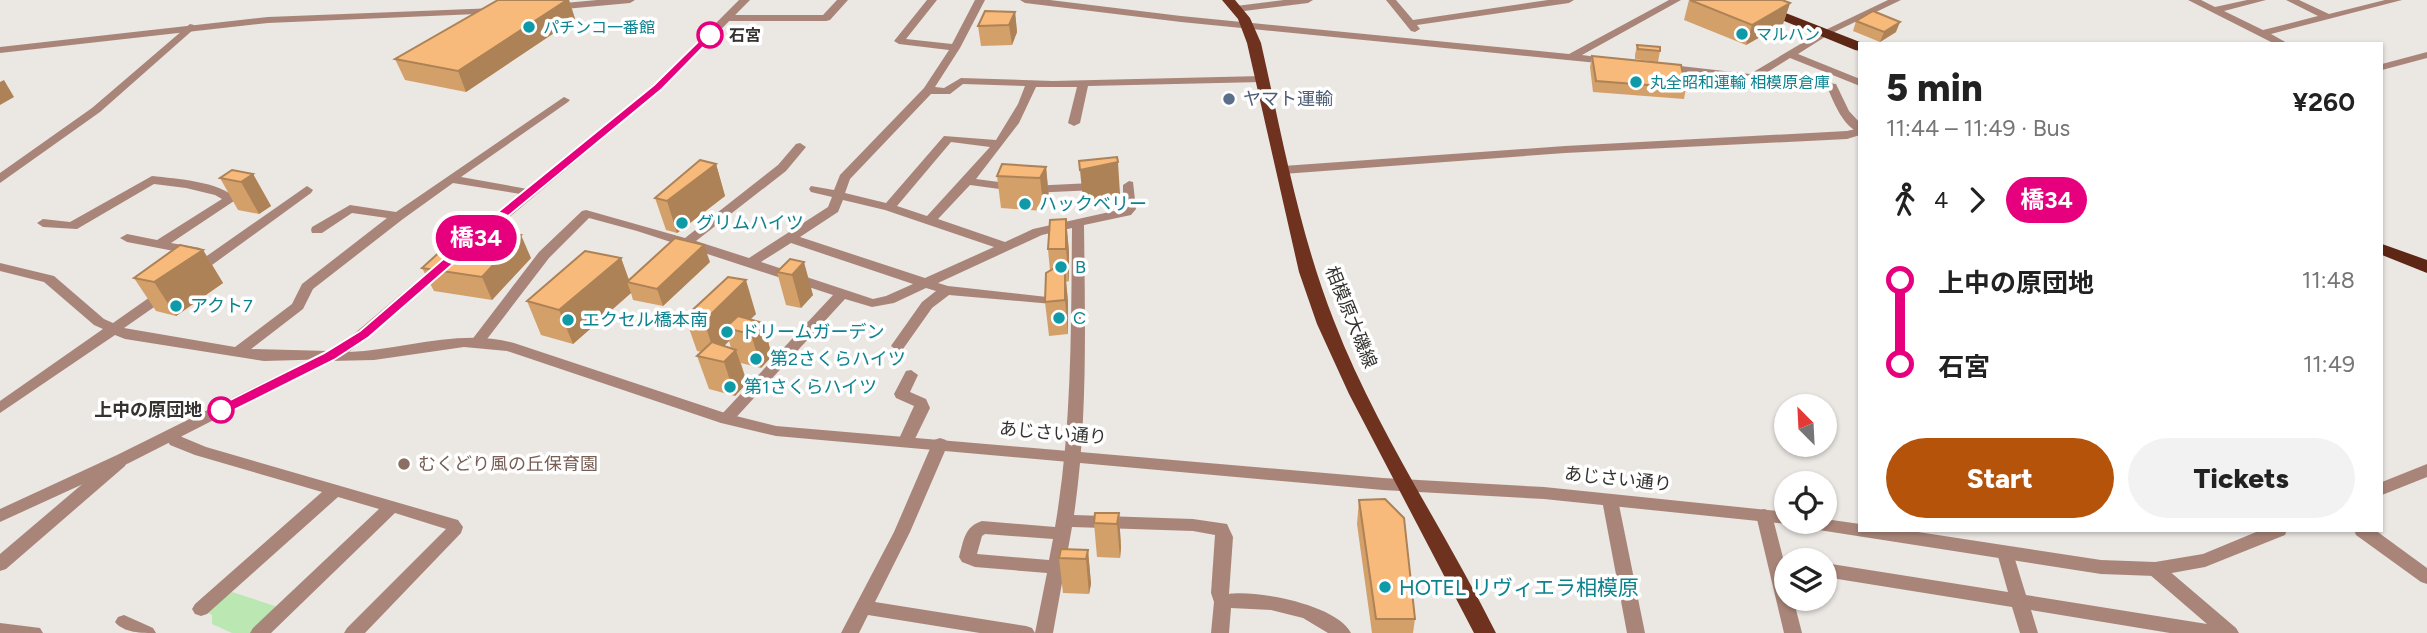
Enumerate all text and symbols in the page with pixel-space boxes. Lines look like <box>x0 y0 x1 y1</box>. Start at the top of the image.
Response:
place label: パチンコ一番館 <box>543 18 655 37</box>
marker: パチンコ一番館 <box>521 19 537 35</box>
marker: 石宮 <box>697 22 723 48</box>
place label: マルハン <box>1756 25 1820 44</box>
place label: 石宮 <box>729 26 761 45</box>
marker: マルハン <box>1734 26 1750 42</box>
text: 5 min <box>1886 65 1983 111</box>
place label: 丸全昭和運輸 相模原倉庫 <box>1650 73 1830 92</box>
marker: 丸全昭和運輸 相模原倉庫 <box>1628 74 1644 90</box>
text: ¥260 <box>2293 86 2355 118</box>
place label: ヤマト運輸 <box>1243 88 1333 110</box>
marker: ヤマト運輸 <box>1221 91 1237 107</box>
text: 11:44 – 11:49 · Bus <box>1886 114 2070 142</box>
icon: walk <box>1886 181 1924 219</box>
icon: forward <box>1958 181 1996 219</box>
text: 橋34 <box>2020 185 2073 214</box>
text: 4 <box>1934 186 1948 214</box>
place label: ハックベリー <box>1039 193 1147 215</box>
marker: ハックベリー <box>1017 196 1033 212</box>
place label: グリムハイツ <box>696 212 804 234</box>
line badge: 橋34 <box>436 215 516 261</box>
marker: グリムハイツ <box>674 215 690 231</box>
text: 橋34 <box>450 223 502 252</box>
place label: B <box>1075 256 1086 278</box>
marker: B <box>1053 259 1069 275</box>
street label: 相模原大磯線 <box>1321 263 1381 371</box>
text: 11:48 <box>2302 266 2355 294</box>
text: 上中の原団地 <box>1938 267 2094 299</box>
place label: アクト7 <box>190 295 253 317</box>
marker: アクト7 <box>168 298 184 314</box>
place label: C <box>1073 307 1086 329</box>
place label: エクセル橋本南 <box>582 309 708 331</box>
marker: C <box>1051 310 1067 326</box>
marker: エクセル橋本南 <box>560 312 576 328</box>
place label: ドリームガーデン <box>741 321 884 343</box>
marker: ドリームガーデン <box>719 324 735 340</box>
place label: 第2さくらハイツ <box>770 348 906 370</box>
text: 11:49 <box>2303 350 2355 378</box>
marker: 第2さくらハイツ <box>748 351 764 367</box>
text: 石宮 <box>1938 351 1990 383</box>
place label: 第1さくらハイツ <box>744 376 877 398</box>
marker: 第1さくらハイツ <box>722 379 738 395</box>
north arrow <box>1774 394 1838 457</box>
map controls <box>1774 394 1837 611</box>
marker: 上中の原団地 <box>208 397 234 423</box>
place label: 上中の原団地 <box>94 399 202 421</box>
street label: あじさい通り <box>998 417 1108 449</box>
button: Start <box>1886 438 2114 518</box>
button: Tickets <box>2128 438 2355 518</box>
place label: むくどり風の丘保育園 <box>418 453 598 475</box>
marker: むくどり風の丘保育園 <box>396 456 412 472</box>
street label: あじさい通り <box>1563 462 1673 496</box>
button: locate <box>1774 471 1837 534</box>
button: layers <box>1774 548 1837 611</box>
place label: HOTEL リヴィエラ相模原 <box>1399 575 1639 600</box>
marker: HOTEL リヴィエラ相模原 <box>1377 579 1393 595</box>

